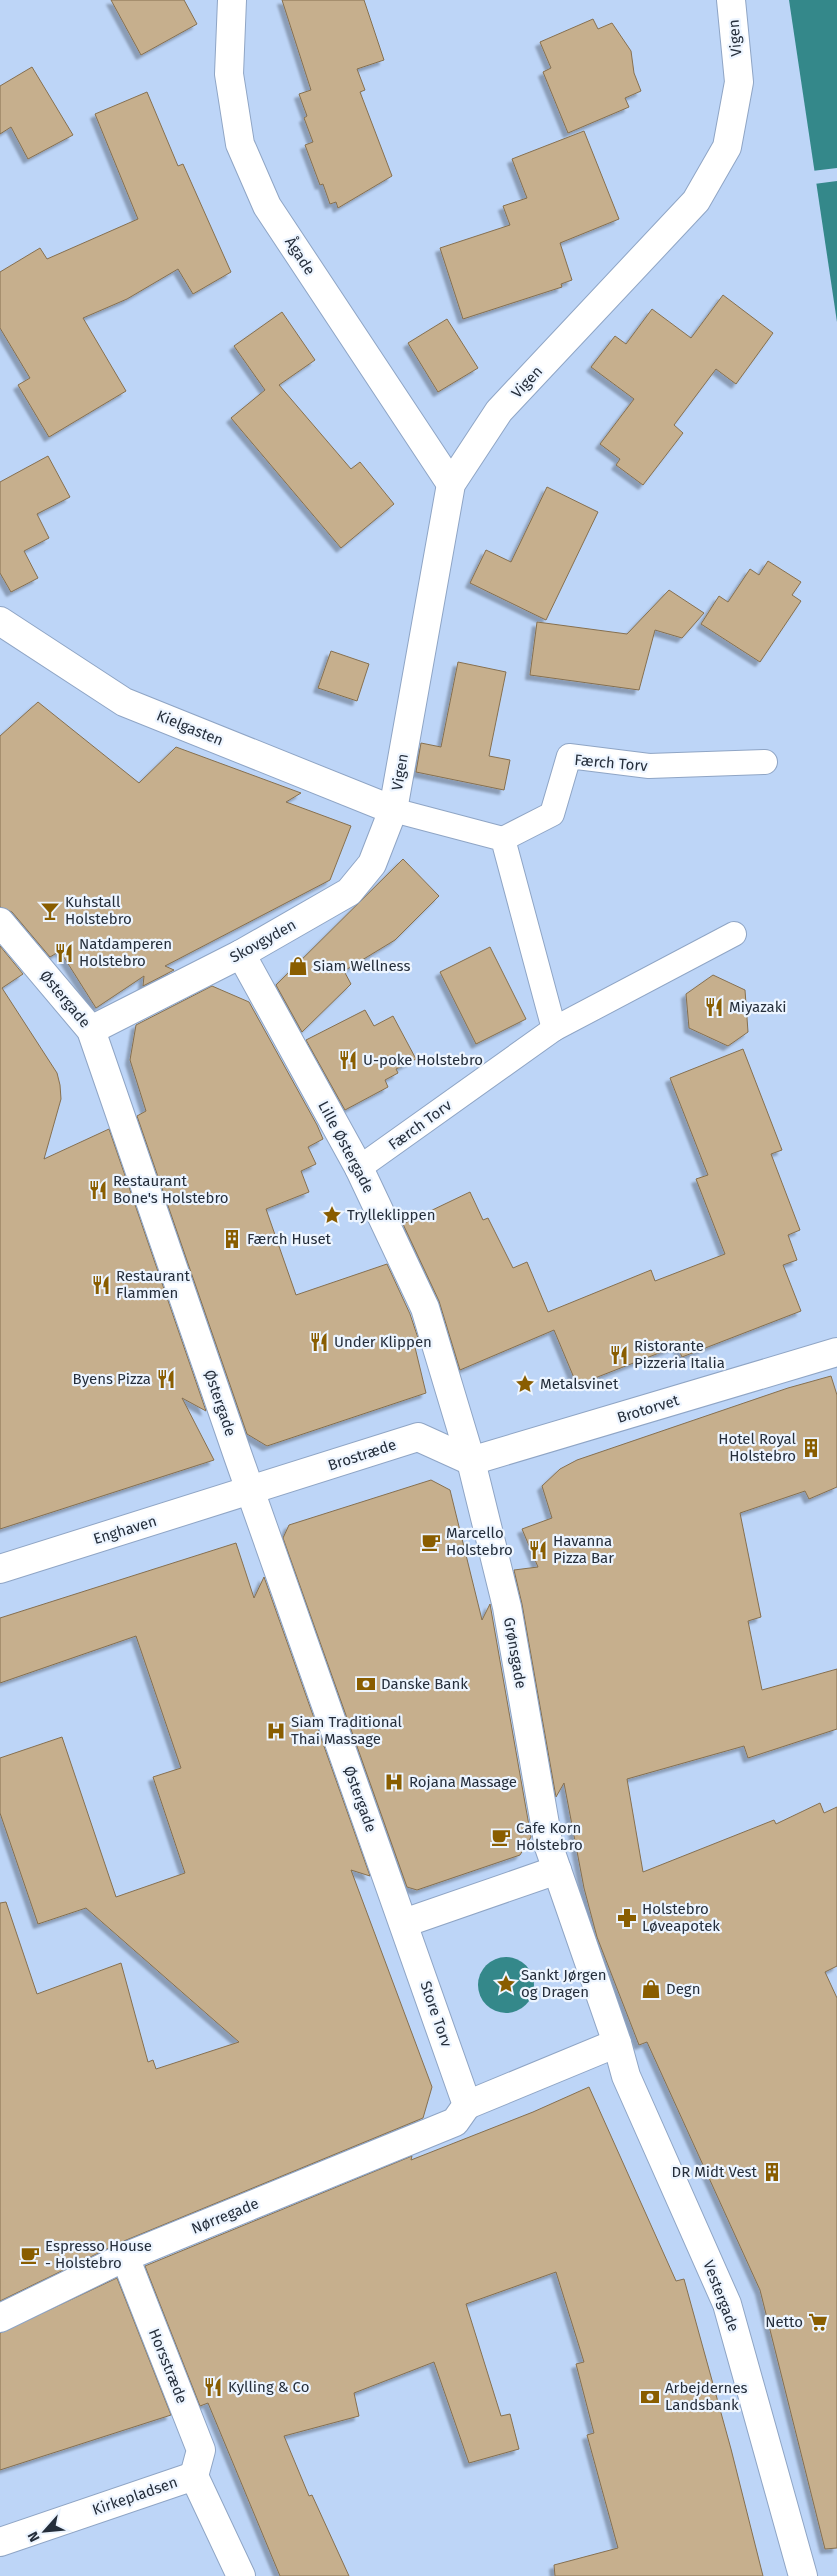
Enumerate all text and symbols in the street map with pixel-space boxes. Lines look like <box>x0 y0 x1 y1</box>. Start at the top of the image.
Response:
street label: Vigen <box>724 19 746 57</box>
street label: Ågade <box>281 234 319 278</box>
street label: Vigen <box>508 362 546 402</box>
street label: Kielgasten <box>154 706 226 750</box>
street label: Færch Torv <box>574 751 649 775</box>
street label: Vigen <box>388 752 412 792</box>
place label: Kuhstall Holstebro <box>65 893 132 928</box>
bar icon: Kuhstall Holstebro <box>39 900 61 922</box>
street label: Skovgyden <box>227 915 299 967</box>
place label: Natdamperen Holstebro <box>79 935 172 970</box>
restaurant icon: Natdamperen Holstebro <box>53 942 75 964</box>
shop icon: Siam Wellness <box>287 955 309 977</box>
place label: Siam Wellness <box>313 957 410 975</box>
street label: Østergade <box>36 967 94 1031</box>
restaurant icon: Miyazaki <box>703 996 725 1018</box>
place label: Miyazaki <box>729 998 787 1016</box>
restaurant icon: U-poke Holstebro <box>337 1049 359 1071</box>
place label: U-poke Holstebro <box>363 1051 483 1069</box>
street label: Færch Torv <box>385 1096 455 1154</box>
street label: Lille Østergade <box>314 1098 378 1196</box>
place label: Restaurant Bone's Holstebro <box>113 1172 229 1207</box>
restaurant icon: Restaurant Bone's Holstebro <box>87 1179 109 1201</box>
place icon: Trylleklippen <box>321 1204 343 1226</box>
place label: Trylleklippen <box>347 1206 435 1224</box>
building icon: Færch Huset <box>221 1228 243 1250</box>
place label: Færch Huset <box>247 1230 332 1248</box>
place label: Restaurant Flammen <box>116 1267 190 1302</box>
restaurant icon: Restaurant Flammen <box>90 1274 112 1296</box>
restaurant icon: Under Klippen <box>308 1331 330 1353</box>
place label: Under Klippen <box>334 1333 432 1351</box>
place label: Ristorante Pizzeria Italia <box>634 1337 725 1372</box>
restaurant icon: Ristorante Pizzeria Italia <box>608 1344 630 1366</box>
street label: Østergade <box>200 1367 240 1439</box>
restaurant icon: Byens Pizza <box>155 1368 177 1390</box>
place label: Byens Pizza <box>73 1370 151 1388</box>
place icon: Metalsvinet <box>514 1373 536 1395</box>
place label: Metalsvinet <box>540 1375 619 1393</box>
street label: Brotorvet <box>615 1391 682 1427</box>
place label: Hotel Royal Holstebro <box>718 1430 797 1465</box>
street label: Brostræde <box>326 1436 398 1474</box>
building icon: Hotel Royal Holstebro <box>800 1437 822 1459</box>
street label: Enghaven <box>91 1512 159 1548</box>
place label: Marcello Holstebro <box>446 1524 513 1559</box>
cafe icon: Marcello Holstebro <box>420 1531 442 1553</box>
place label: Havanna Pizza Bar <box>553 1532 614 1567</box>
restaurant icon: Havanna Pizza Bar <box>527 1539 549 1561</box>
street label: Grønsgade <box>500 1616 530 1690</box>
bank icon: Danske Bank <box>355 1673 377 1695</box>
place label: Danske Bank <box>381 1675 468 1693</box>
place label: Siam Traditional Thai Massage <box>291 1713 403 1748</box>
hospital icon: Siam Traditional Thai Massage <box>265 1720 287 1742</box>
street label: Østergade <box>340 1763 380 1835</box>
hospital icon: Rojana Massage <box>383 1771 405 1793</box>
place label: Rojana Massage <box>409 1773 517 1791</box>
place label: Cafe Korn Holstebro <box>516 1819 583 1854</box>
cafe icon: Cafe Korn Holstebro <box>490 1826 512 1848</box>
place label: Holstebro Løveapotek <box>642 1900 720 1935</box>
pharmacy icon: Holstebro Løveapotek <box>616 1907 638 1929</box>
place label: Sankt Jørgen og Dragen <box>521 1966 607 2001</box>
place icon: Sankt Jørgen og Dragen <box>495 1973 517 1995</box>
shop icon: Degn <box>640 1978 662 2000</box>
street label: Store Torv <box>416 1979 456 2050</box>
place label: Degn <box>666 1980 700 1998</box>
building icon: DR Midt Vest <box>761 2161 783 2183</box>
place label: DR Midt Vest <box>671 2163 758 2181</box>
street label: Nørregade <box>189 2194 261 2238</box>
place label: Espresso House - Holstebro <box>45 2237 152 2272</box>
cafe icon: Espresso House - Holstebro <box>19 2244 41 2266</box>
street label: Vestergade <box>699 2258 743 2334</box>
supermarket icon: Netto <box>807 2311 829 2333</box>
place label: Netto <box>765 2313 803 2331</box>
street label: Horsstræde <box>145 2326 191 2406</box>
restaurant icon: Kylling & Co <box>202 2376 224 2398</box>
place label: Kylling & Co <box>228 2378 309 2396</box>
place label: Arbejdernes Landsbank <box>665 2379 748 2414</box>
bank icon: Arbejdernes Landsbank <box>639 2386 661 2408</box>
street label: Kirkepladsen <box>90 2473 180 2519</box>
north arrow <box>20 2506 70 2556</box>
text: N <box>24 2529 44 2545</box>

